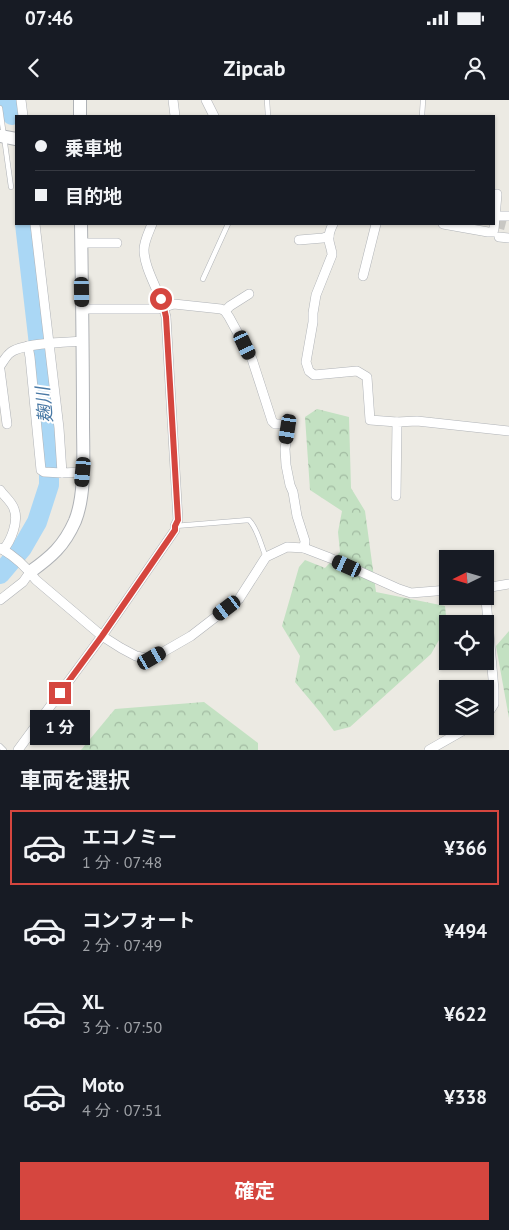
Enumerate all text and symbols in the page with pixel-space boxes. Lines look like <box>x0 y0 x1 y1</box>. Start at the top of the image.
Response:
text: 07:46 <box>25 6 73 30</box>
icon: back <box>20 54 48 82</box>
text: Zipcab <box>224 54 285 82</box>
icon: person <box>461 54 489 82</box>
text: 乗車地 <box>65 136 122 160</box>
text: 目的地 <box>65 184 122 208</box>
car <box>74 277 89 307</box>
route start <box>150 288 172 310</box>
car <box>231 328 258 362</box>
water label: 麹川 <box>30 384 57 424</box>
car <box>278 413 297 445</box>
car <box>74 456 91 488</box>
north arrow <box>439 550 494 605</box>
map controls <box>439 550 494 735</box>
car <box>330 553 363 579</box>
car <box>210 593 243 623</box>
button: locate <box>439 615 494 670</box>
car <box>135 644 168 672</box>
button: layers <box>439 680 494 735</box>
route end <box>49 682 71 704</box>
callout: 1 分 <box>30 710 90 746</box>
text: 1 分 <box>45 717 75 737</box>
text: 車両を選択 <box>20 766 130 794</box>
icon: car <box>22 825 67 870</box>
text: エコノミー <box>82 825 177 849</box>
text: ¥366 <box>444 836 487 860</box>
text: 1 分 · 07:48 <box>82 852 162 872</box>
icon: car <box>22 908 67 953</box>
text: コンフォート <box>82 908 195 932</box>
text: ¥494 <box>444 919 487 943</box>
text: 2 分 · 07:49 <box>82 935 162 955</box>
text: XL <box>82 990 104 1014</box>
icon: car <box>22 991 67 1036</box>
text: ¥622 <box>444 1002 487 1026</box>
text: 3 分 · 07:50 <box>82 1017 162 1037</box>
text: Moto <box>82 1073 124 1097</box>
icon: car <box>22 1074 67 1119</box>
text: ¥338 <box>444 1085 487 1109</box>
text: 4 分 · 07:51 <box>82 1100 162 1120</box>
button: 確定 <box>20 1162 489 1220</box>

